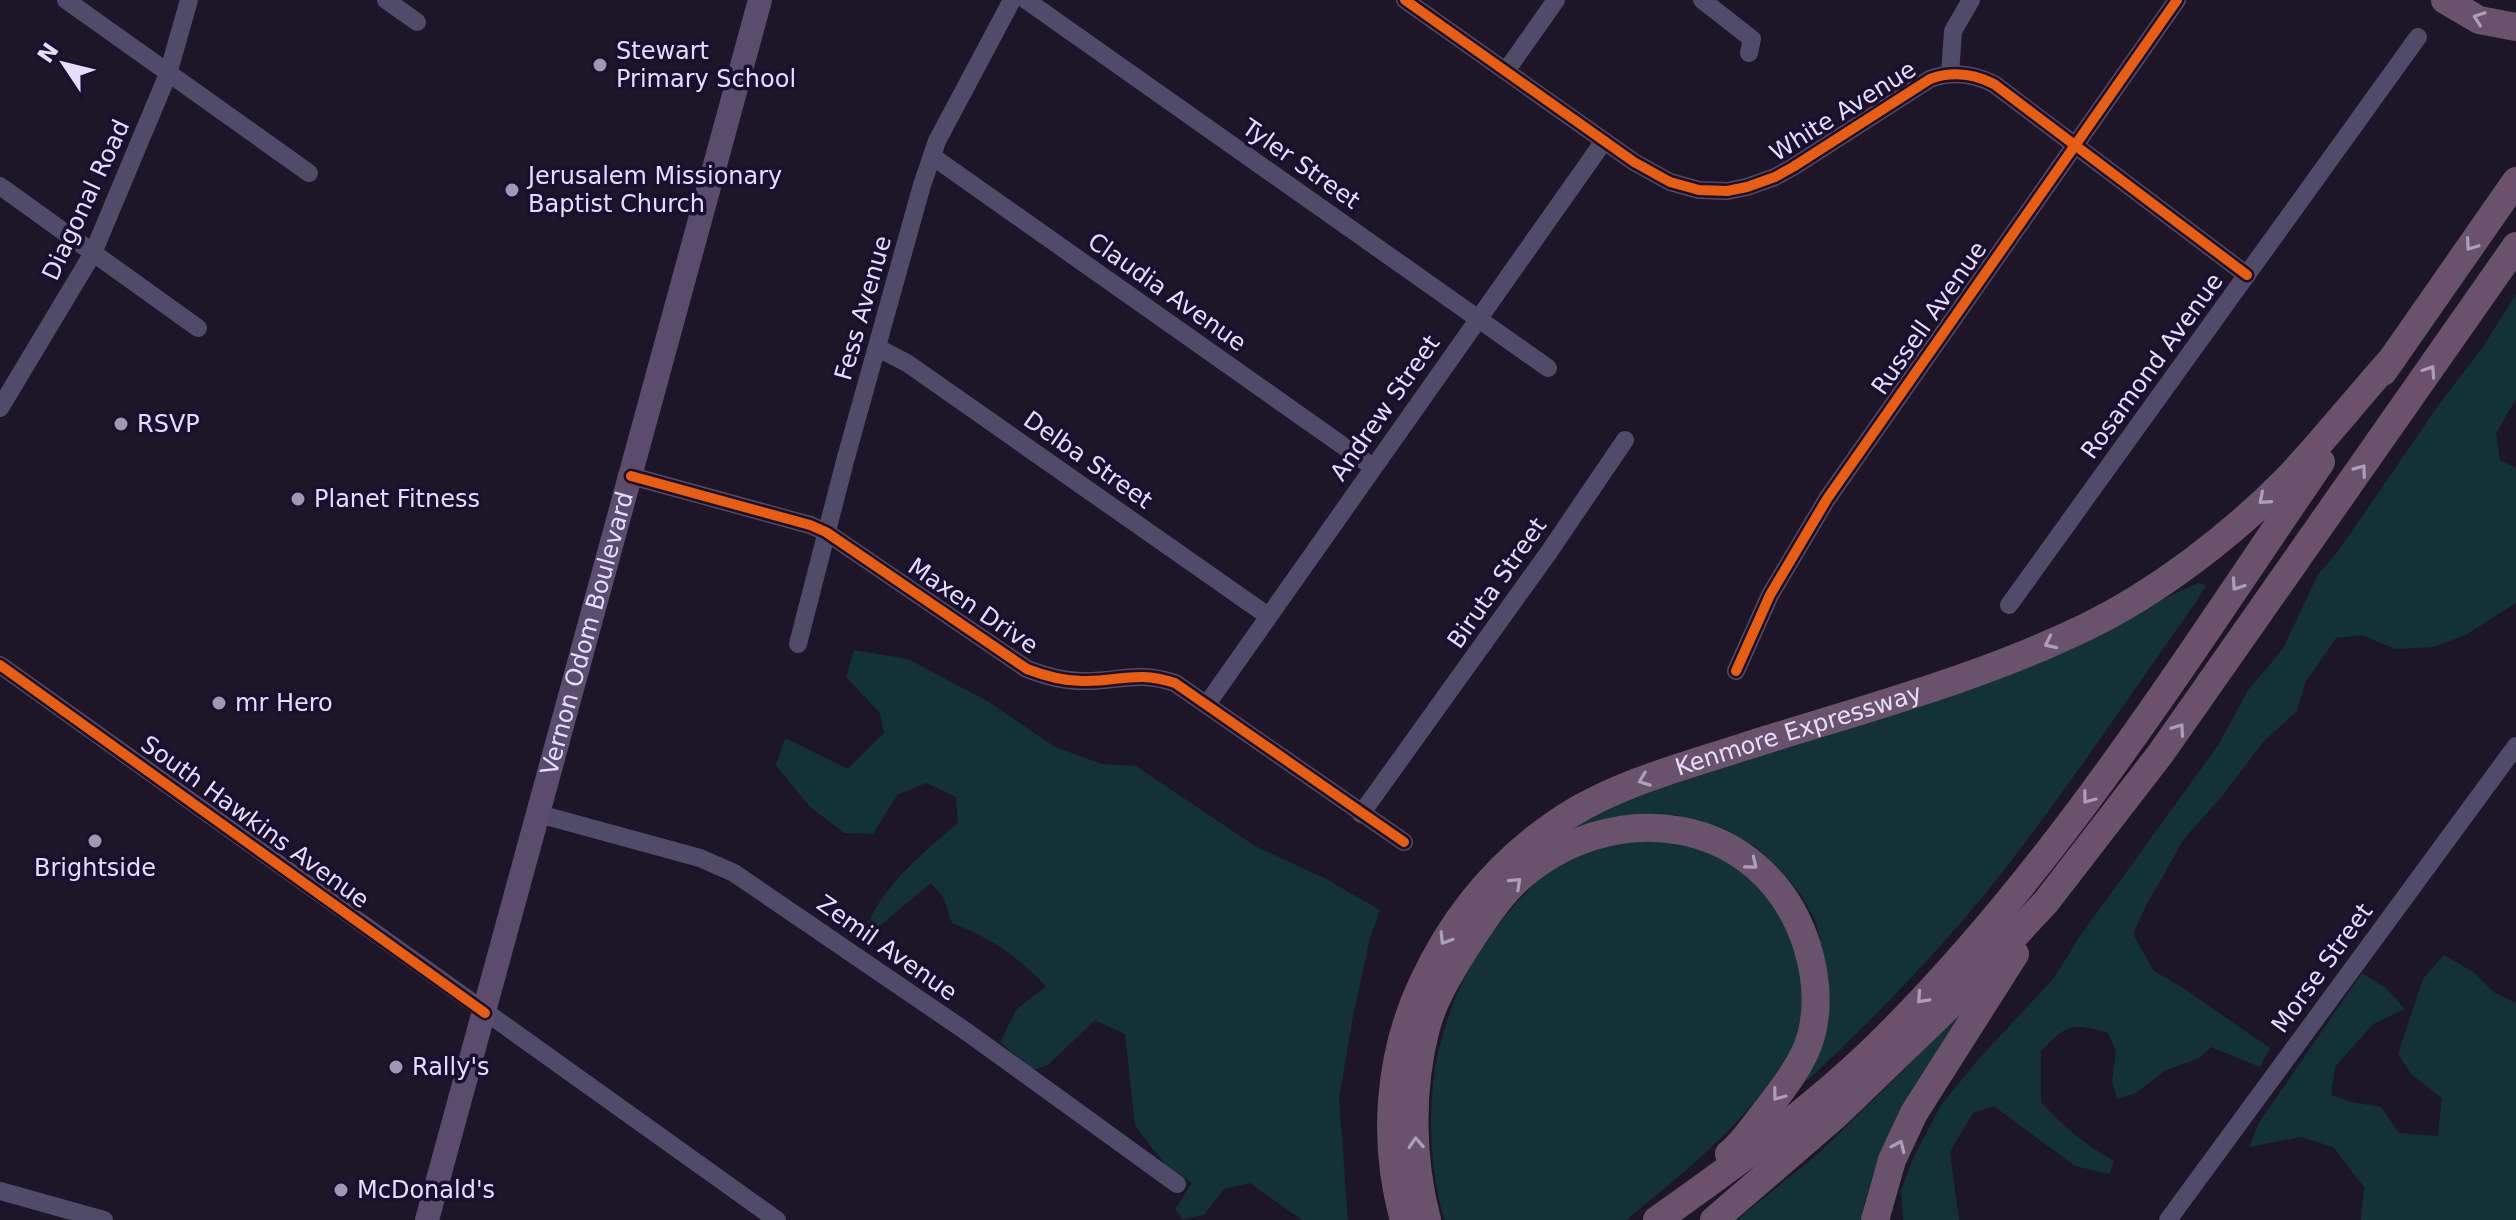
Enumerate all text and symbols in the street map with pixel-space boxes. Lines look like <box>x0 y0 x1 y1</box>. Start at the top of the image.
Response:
one-way arrow <box>2473 12 2487 28</box>
north arrow <box>24 24 104 104</box>
place label: Stewart Primary School <box>616 37 796 93</box>
text: N <box>33 38 64 68</box>
street label: White Avenue <box>1765 55 1921 167</box>
marker: Stewart Primary School <box>591 56 609 74</box>
street label: Tyler Street <box>1236 113 1365 215</box>
street label: Diagonal Road <box>36 115 136 285</box>
place label: Jerusalem Missionary Baptist Church <box>526 162 782 218</box>
marker: Jerusalem Missionary Baptist Church <box>503 181 521 199</box>
street label: Claudia Avenue <box>1082 227 1252 357</box>
street label: Fess Avenue <box>829 232 897 384</box>
street label: Russell Avenue <box>1866 236 1992 400</box>
one-way arrow <box>2466 237 2481 251</box>
street label: Rosamond Avenue <box>2075 268 2229 464</box>
street label: Andrew Street <box>1324 330 1446 486</box>
one-way arrow <box>2420 365 2435 379</box>
street label: Delba Street <box>1018 405 1158 515</box>
place label: RSVP <box>137 410 200 438</box>
marker: RSVP <box>112 415 130 433</box>
one-way arrow <box>2351 465 2365 479</box>
place label: Planet Fitness <box>314 485 480 513</box>
street label: Vernon Odom Boulevard <box>535 489 639 778</box>
one-way arrow <box>2259 489 2274 504</box>
marker: Planet Fitness <box>289 490 307 508</box>
street label: Biruta Street <box>1442 512 1552 654</box>
street label: Maxen Drive <box>903 552 1043 660</box>
one-way arrow <box>2232 576 2247 591</box>
one-way arrow <box>2043 634 2058 650</box>
street label: Kenmore Expressway <box>1672 678 1925 782</box>
place label: mr Hero <box>235 689 333 717</box>
marker: mr Hero <box>210 694 228 712</box>
one-way arrow <box>2169 723 2184 737</box>
street label: South Hawkins Avenue <box>136 730 374 914</box>
one-way arrow <box>1638 770 1652 787</box>
one-way arrow <box>2083 789 2097 804</box>
marker: Brightside <box>86 832 104 850</box>
place label: Brightside <box>34 854 156 882</box>
one-way arrow <box>1743 855 1758 869</box>
one-way arrow <box>1507 878 1521 893</box>
street label: Zemil Avenue <box>812 889 962 1007</box>
street label: Morse Street <box>2266 898 2378 1038</box>
one-way arrow <box>1440 930 1455 945</box>
one-way arrow <box>1917 989 1932 1003</box>
place label: Rally's <box>412 1053 490 1081</box>
marker: Rally's <box>387 1058 405 1076</box>
one-way arrow <box>1773 1086 1787 1101</box>
one-way arrow <box>1408 1136 1425 1149</box>
one-way arrow <box>1889 1140 1905 1154</box>
place label: McDonald's <box>357 1176 495 1204</box>
marker: McDonald's <box>332 1181 350 1199</box>

